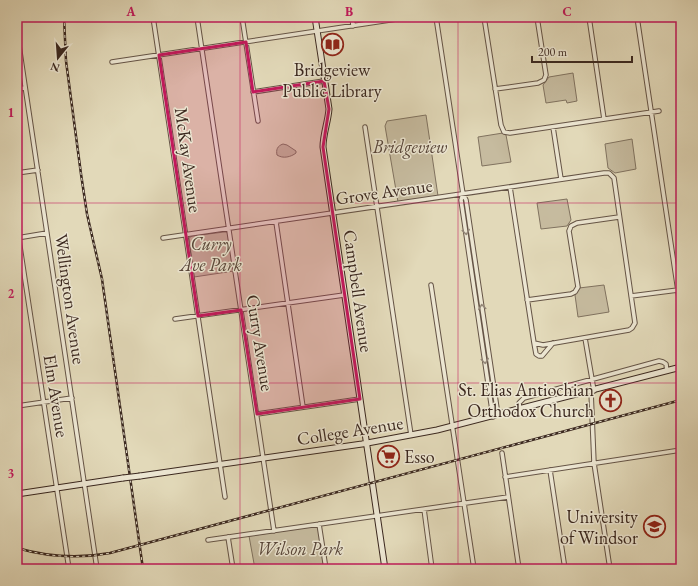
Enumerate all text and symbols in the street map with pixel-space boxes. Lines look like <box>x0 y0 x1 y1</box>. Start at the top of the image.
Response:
text: A <box>125 3 136 20</box>
text: B <box>345 3 353 20</box>
text: C <box>562 3 572 20</box>
library icon: Bridgeview Public Library <box>319 32 345 58</box>
north arrow <box>38 38 78 78</box>
scale bar <box>532 38 632 64</box>
text: 200 m <box>538 44 568 60</box>
place label: Bridgeview Public Library <box>282 58 382 102</box>
text: N <box>49 60 61 76</box>
text: 1 <box>8 104 15 121</box>
street label: McKay Avenue <box>170 106 207 214</box>
park label: Bridgeview <box>372 135 448 159</box>
street label: Grove Avenue <box>334 173 434 210</box>
street label: Campbell Avenue <box>339 228 378 354</box>
one-way arrow <box>461 229 470 235</box>
street label: Wellington Avenue <box>50 232 91 366</box>
park label: Curry Ave Park <box>178 232 242 276</box>
text: 2 <box>8 285 15 302</box>
street label: Curry Avenue <box>242 293 279 393</box>
one-way arrow <box>478 304 487 310</box>
street label: Elm Avenue <box>39 353 74 439</box>
one-way arrow <box>480 358 489 364</box>
place label: St. Elias Antiochian Orthodox Church <box>458 378 594 422</box>
church icon: St. Elias Antiochian Orthodox Church <box>597 387 623 413</box>
street label: College Avenue <box>295 411 405 450</box>
supermarket icon: Esso <box>376 444 402 470</box>
place label: Esso <box>404 445 435 468</box>
text: 3 <box>8 465 15 482</box>
place label: University of Windsor <box>560 505 638 549</box>
school or university icon: University of Windsor <box>641 514 667 540</box>
park label: Wilson Park <box>257 537 343 560</box>

